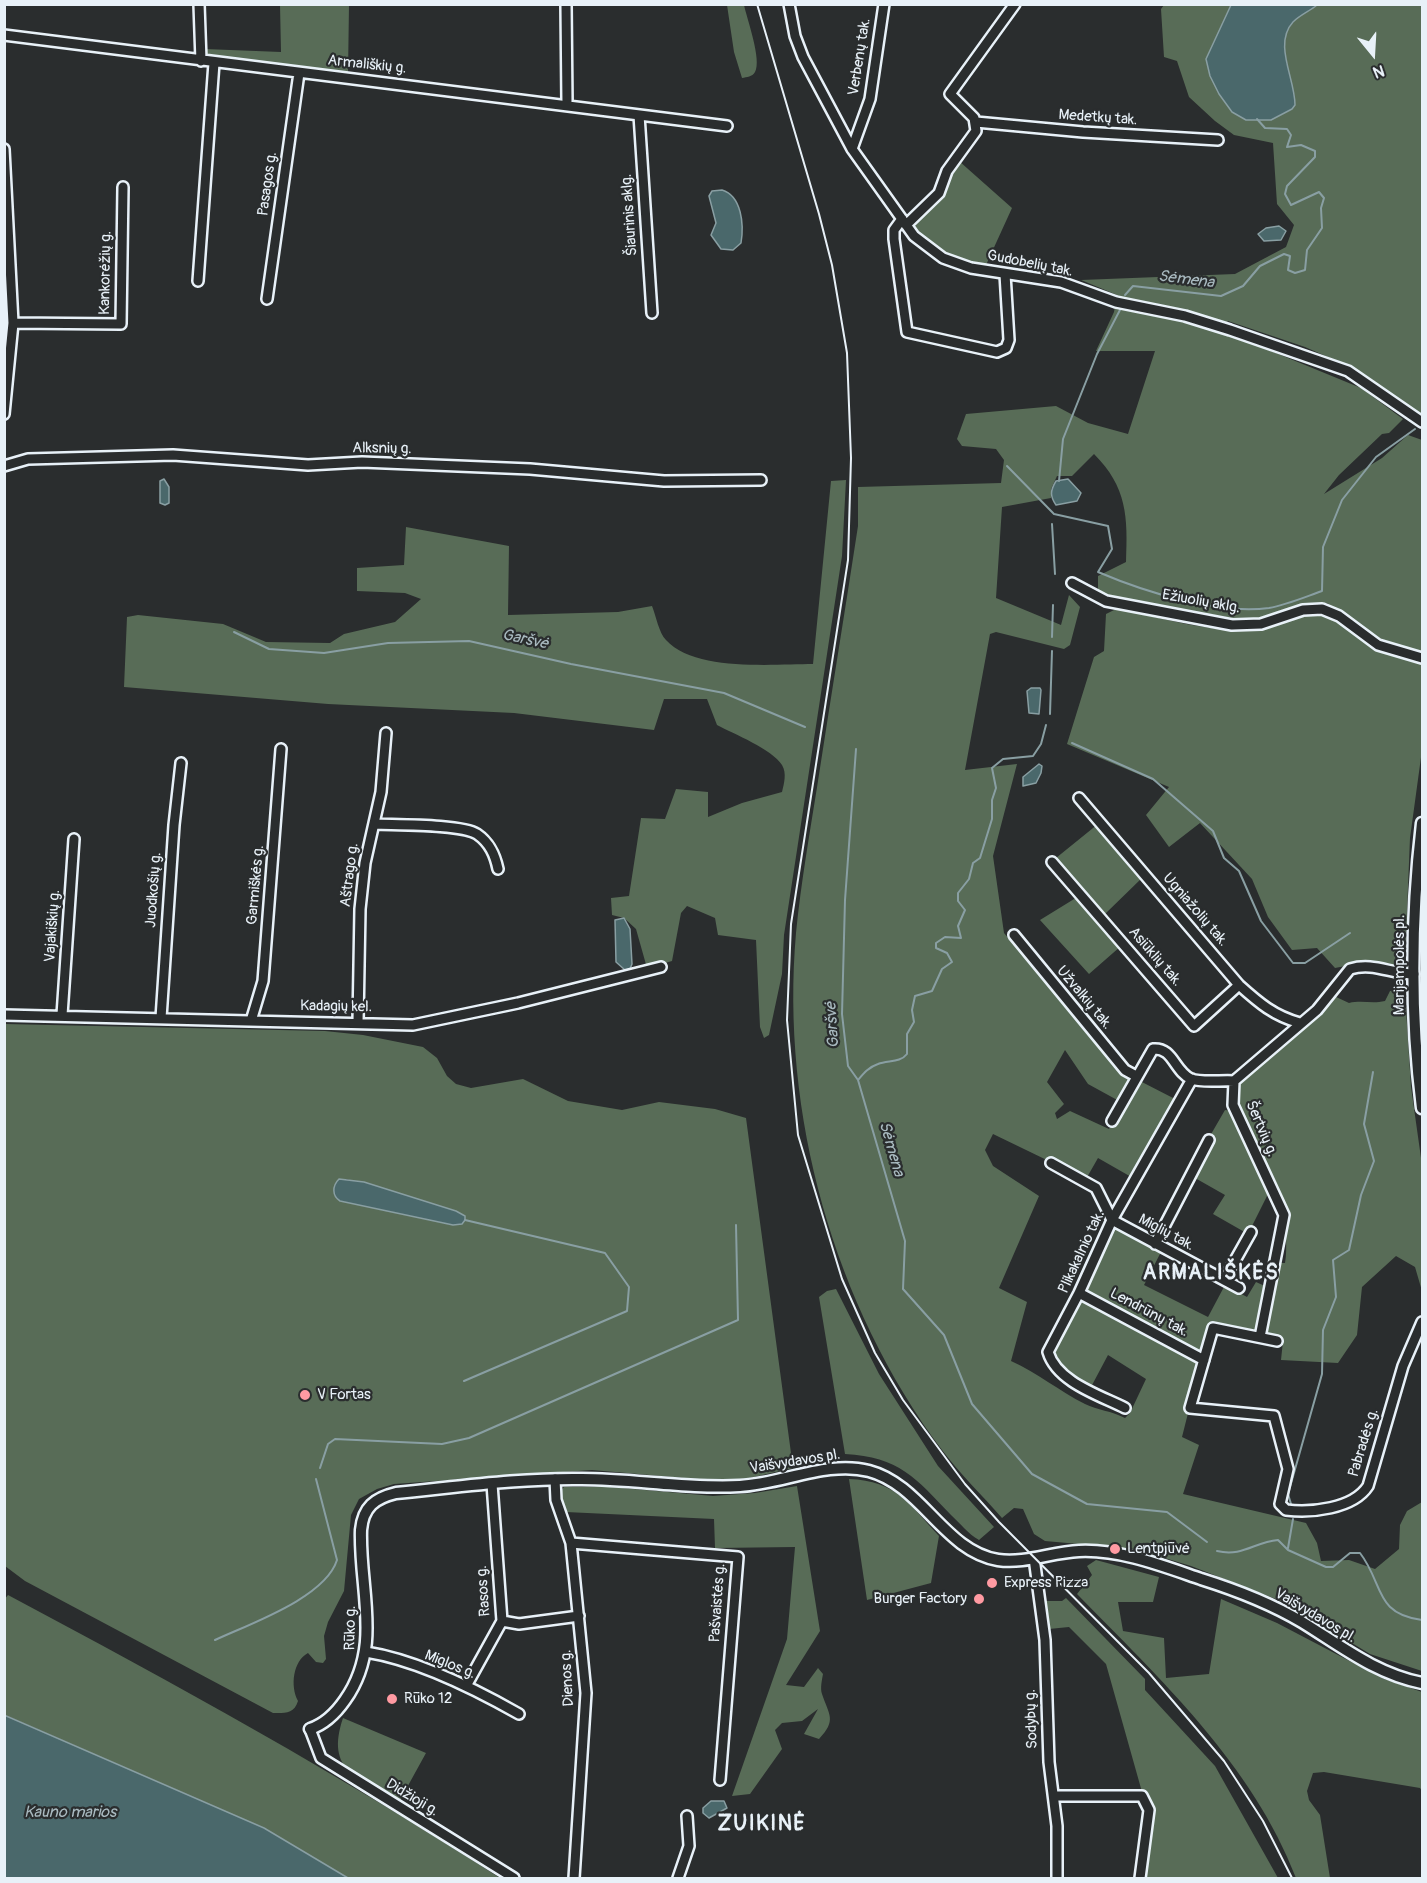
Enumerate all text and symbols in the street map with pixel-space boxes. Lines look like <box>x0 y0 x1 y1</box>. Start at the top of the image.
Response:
street label: Verbenų tak. <box>845 17 875 97</box>
north arrow <box>1343 24 1403 84</box>
street label: Armališkių g. <box>327 52 407 78</box>
text: N <box>1370 60 1387 82</box>
street label: Medetkų tak. <box>1058 106 1138 130</box>
street label: Pasagos g. <box>255 151 281 217</box>
street label: Šiaurinis aklg. <box>618 173 642 257</box>
street label: Kankorėžių g. <box>96 231 116 315</box>
street label: Gudobelių tak. <box>985 247 1075 281</box>
water label: Sėmena <box>1157 267 1215 293</box>
street label: Alksnių g. <box>352 439 412 459</box>
street label: Ežiuolių aklg. <box>1161 586 1241 618</box>
water label: Garšvė <box>500 626 550 654</box>
street label: Aštrago g. <box>337 842 363 908</box>
street label: Garmiškės g. <box>244 844 268 926</box>
street label: Juodkošių g. <box>142 852 166 928</box>
street label: Ugniažolių tak. <box>1158 870 1232 950</box>
street label: Vajakiškių g. <box>41 889 65 963</box>
street label: Marijampolės pl. <box>1391 915 1409 1015</box>
street label: Asiūklių tak. <box>1124 924 1186 990</box>
street label: Užvalkių tak. <box>1052 963 1116 1033</box>
street label: Kadagių kel. <box>300 997 372 1017</box>
water label: Garšvė <box>822 1001 844 1049</box>
street label: Šertvių g. <box>1241 1098 1281 1160</box>
water label: Sėmena <box>874 1119 908 1179</box>
street label: Plikakalnio tak. <box>1055 1208 1109 1296</box>
street label: Miglių tak. <box>1135 1211 1197 1255</box>
district label: ARMALIŠKĖS <box>1143 1261 1279 1287</box>
street label: Lendrūnų tak. <box>1107 1285 1191 1341</box>
place label: V Fortas <box>317 1386 371 1404</box>
marker: V Fortas <box>298 1388 312 1402</box>
street label: Pabradės g. <box>1345 1407 1383 1479</box>
street label: Vaišvydavos pl. <box>748 1446 842 1478</box>
place label: Lentpjūvė <box>1127 1540 1190 1558</box>
marker: Lentpjūvė <box>1108 1542 1122 1556</box>
street label: Pašvaistės g. <box>706 1563 730 1643</box>
street label: Rasos g. <box>473 1565 495 1617</box>
place label: Express Pizza <box>1004 1574 1088 1592</box>
marker: Express Pizza <box>985 1576 999 1590</box>
street label: Vaišvydavos pl. <box>1271 1585 1359 1647</box>
place label: Burger Factory <box>873 1590 967 1608</box>
marker: Burger Factory <box>972 1592 986 1606</box>
street label: Rūko g. <box>342 1605 360 1651</box>
street label: Miglos g. <box>422 1647 478 1683</box>
street label: Dienos g. <box>558 1649 578 1707</box>
street label: Sodybų g. <box>1022 1689 1042 1749</box>
place label: Rūko 12 <box>404 1690 452 1708</box>
marker: Rūko 12 <box>385 1692 399 1706</box>
street label: Didžioji g. <box>382 1775 442 1821</box>
water label: Kauno marios <box>24 1803 116 1823</box>
district label: ZUIKINĖ <box>717 1812 807 1838</box>

